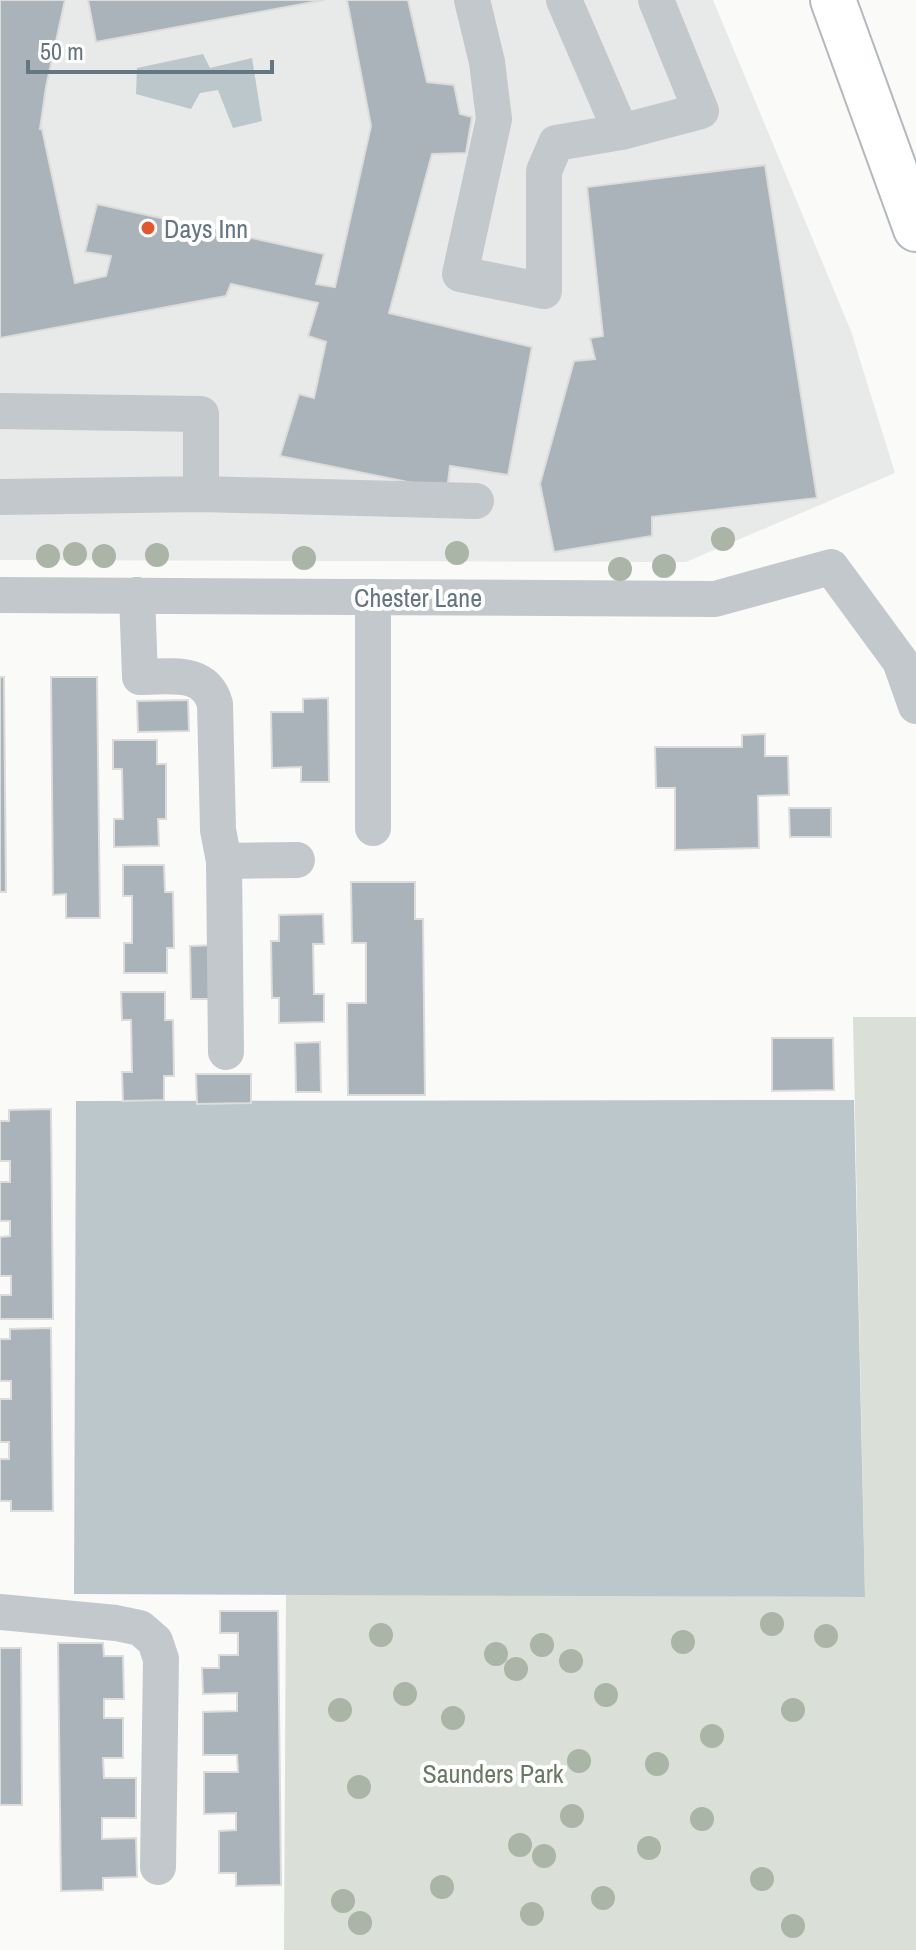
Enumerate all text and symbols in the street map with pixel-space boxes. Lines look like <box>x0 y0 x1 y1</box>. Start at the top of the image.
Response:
scale bar <box>28 24 272 74</box>
text: 50 m <box>40 35 84 67</box>
place label: Days Inn <box>164 211 248 246</box>
marker: Days Inn <box>139 219 157 237</box>
street label: Chester Lane <box>354 580 482 615</box>
park label: Saunders Park <box>422 1756 564 1791</box>

